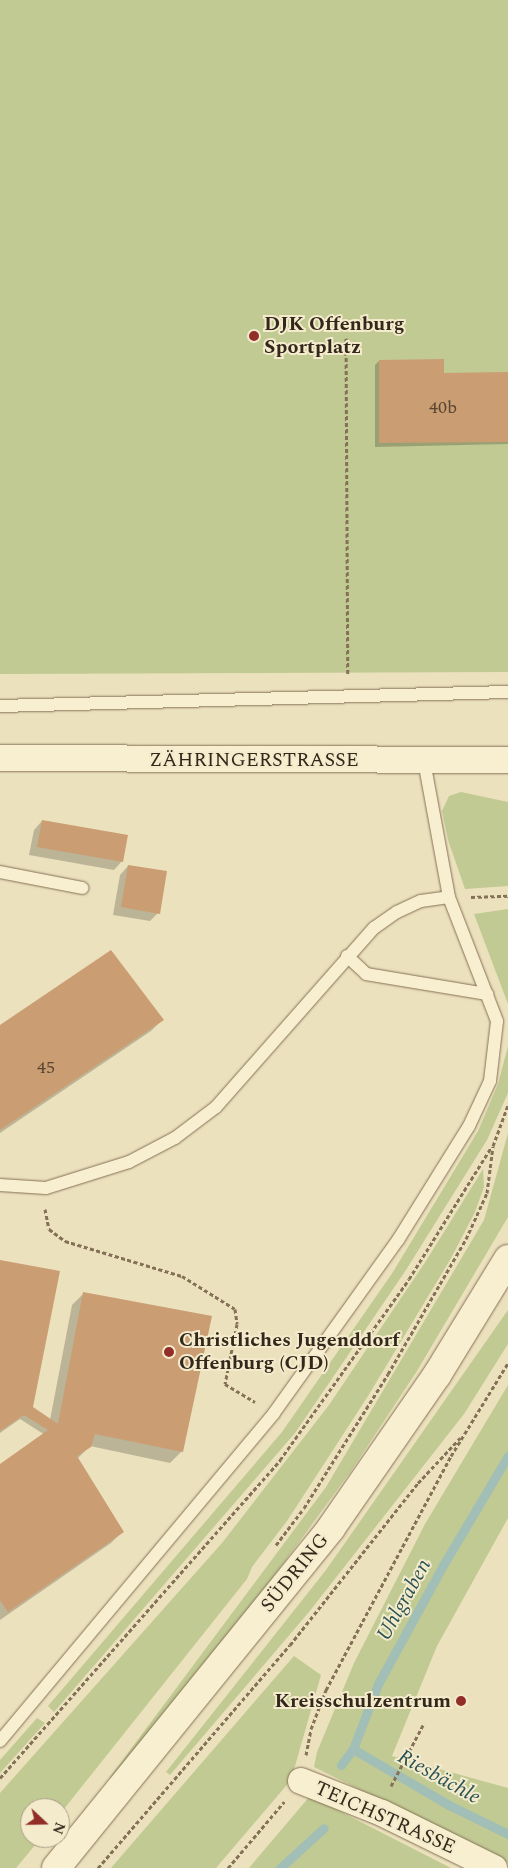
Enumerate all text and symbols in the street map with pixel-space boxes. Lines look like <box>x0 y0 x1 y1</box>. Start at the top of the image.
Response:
place label: DJK Offenburg Sportplatz <box>264 312 404 359</box>
marker: DJK Offenburg Sportplatz <box>248 330 260 342</box>
house number: 40b <box>429 397 457 419</box>
street label: ZÄHRINGERSTRASSE <box>149 748 359 772</box>
house number: 45 <box>37 1057 55 1079</box>
place label: Christliches Jugenddorf Offenburg (CJD) <box>179 1328 399 1375</box>
marker: Christliches Jugenddorf Offenburg (CJD) <box>163 1346 175 1358</box>
street label: SÜDRING <box>256 1529 334 1617</box>
water label: Uhlgraben <box>371 1555 437 1645</box>
place label: Kreisschulzentrum <box>275 1689 451 1713</box>
marker: Kreisschulzentrum <box>455 1695 467 1707</box>
water label: Riesbächle <box>393 1744 485 1810</box>
street label: TEICHSTRASSE <box>311 1776 459 1860</box>
north arrow <box>20 1798 70 1848</box>
text: N <box>47 1819 70 1837</box>

